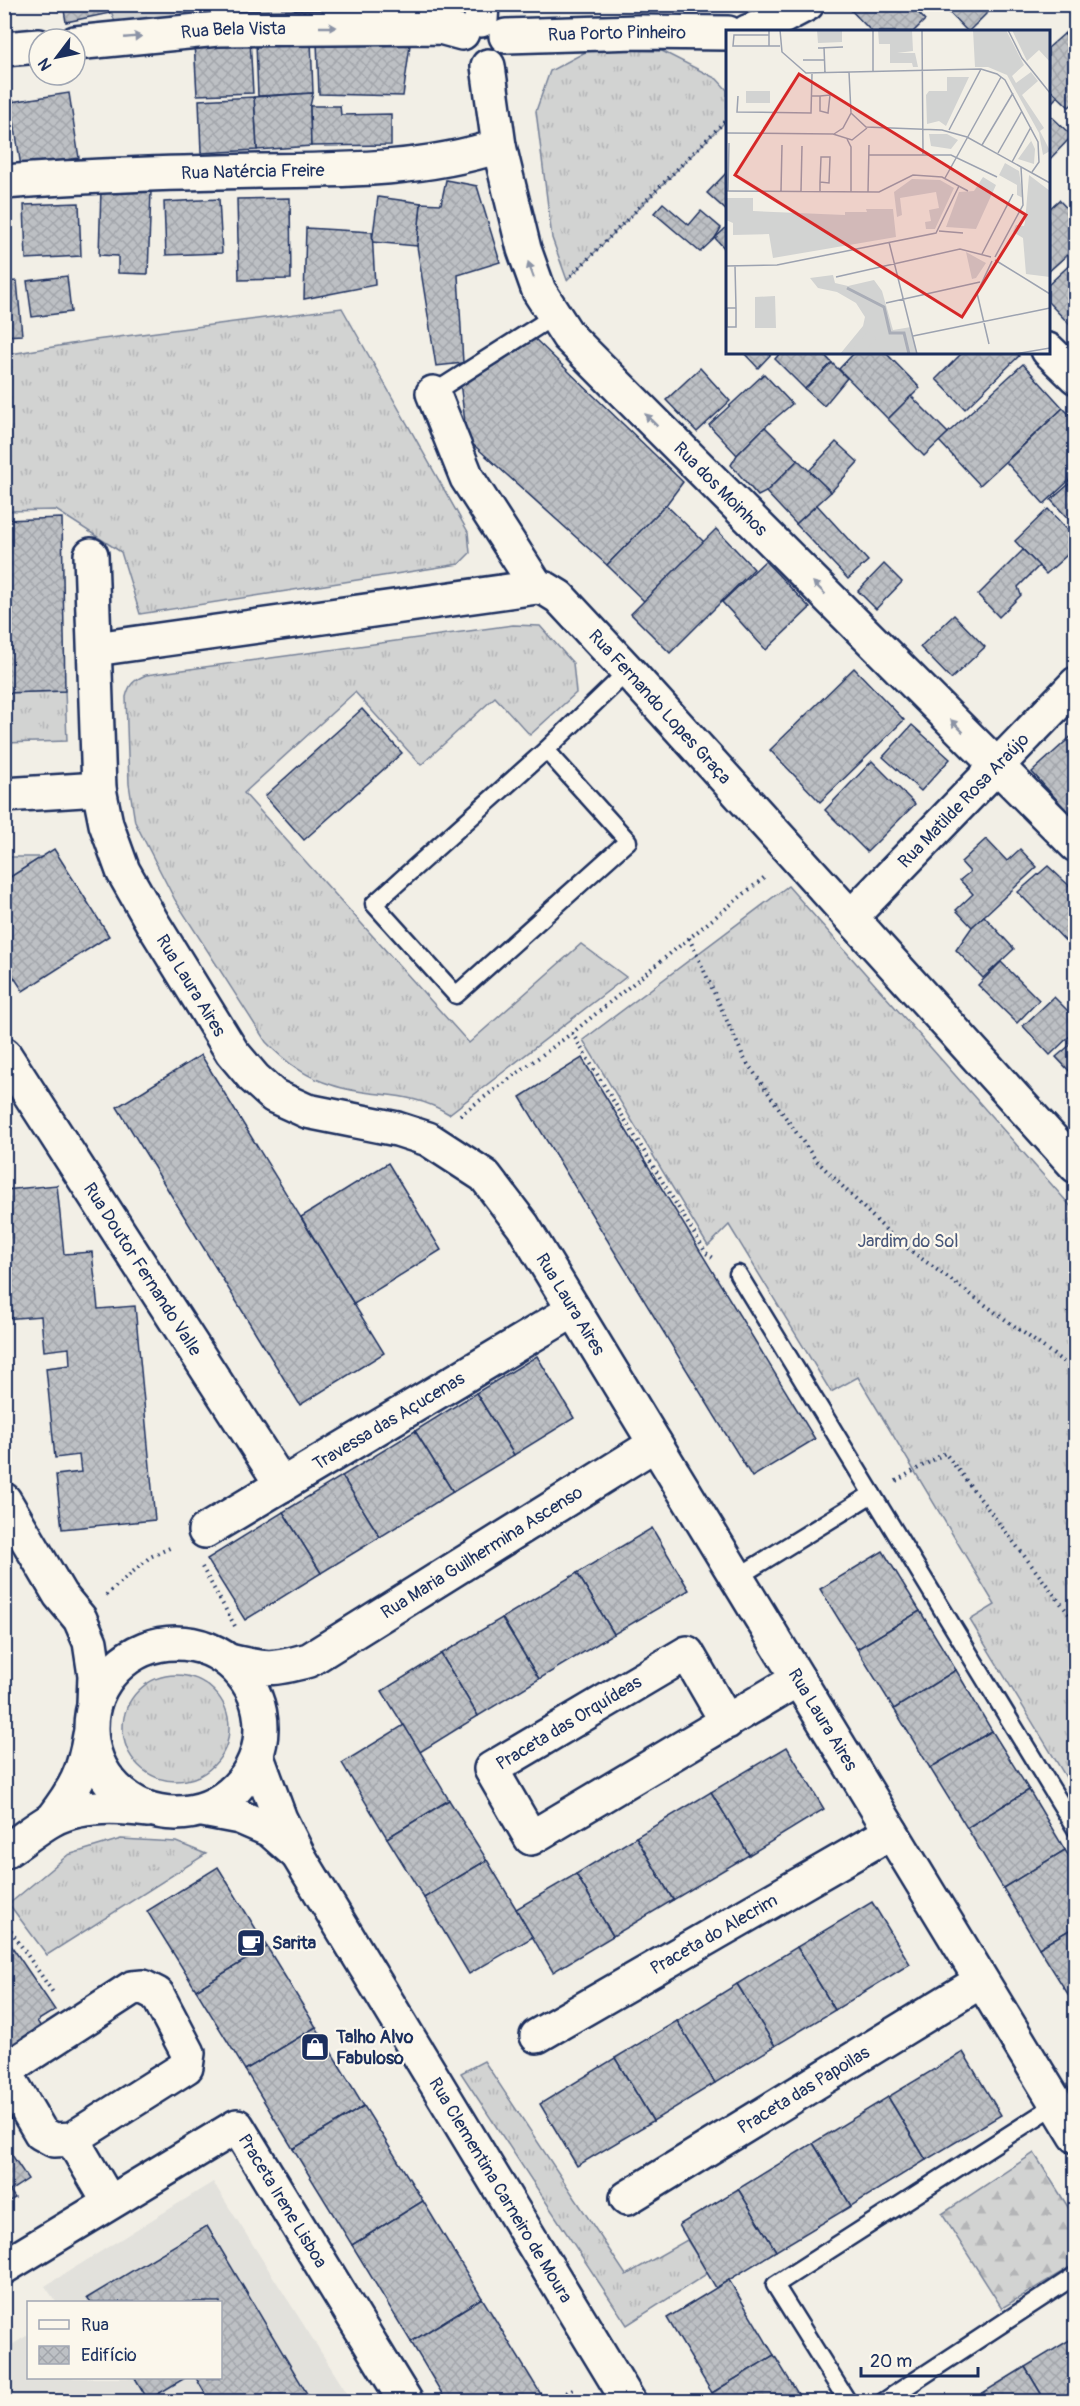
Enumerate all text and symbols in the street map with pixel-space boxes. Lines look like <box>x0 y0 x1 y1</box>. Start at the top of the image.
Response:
street label: Rua Bela Vista <box>180 17 286 44</box>
street label: Rua Porto Pinheiro <box>548 20 686 46</box>
one-way arrow <box>318 22 337 32</box>
north arrow <box>27 27 87 87</box>
inset map <box>726 30 1050 354</box>
one-way arrow <box>124 32 143 42</box>
text: N <box>34 54 56 74</box>
street label: Rua Natércia Freire <box>181 159 325 184</box>
one-way arrow <box>526 261 536 279</box>
one-way arrow <box>645 414 659 428</box>
street label: Rua dos Moinhos <box>669 437 773 541</box>
one-way arrow <box>811 581 826 595</box>
street label: Rua Fernando Lopes Graça <box>584 625 736 789</box>
one-way arrow <box>950 719 964 733</box>
street label: Rua Matilde Rosa Araújo <box>893 728 1034 873</box>
street label: Rua Laura Aires <box>151 930 231 1041</box>
street label: Rua Doutor Fernando Valle <box>78 1178 207 1360</box>
park label: Jardim do Sol <box>857 1230 959 1253</box>
street label: Rua Laura Aires <box>531 1249 610 1360</box>
street label: Travessa das Açucenas <box>308 1367 469 1475</box>
street label: Rua Maria Guilhermina Ascenso <box>376 1480 587 1624</box>
street label: Rua Laura Aires <box>783 1664 863 1775</box>
street label: Praceta das Orquídeas <box>492 1670 646 1776</box>
street label: Praceta do Alecrim <box>646 1888 782 1980</box>
cafe icon: Sarita <box>235 1927 267 1959</box>
place label: Sarita <box>272 1932 317 1955</box>
place label: Talho Alvo Fabuloso <box>335 2026 414 2070</box>
shop icon: Talho Alvo Fabuloso <box>299 2031 331 2063</box>
street label: Praceta das Papoilas <box>733 2041 874 2139</box>
street label: Rua Clementina Carneiro de Moura <box>424 2073 578 2307</box>
street label: Praceta Irene Lisboa <box>233 2130 333 2272</box>
legend <box>27 2301 222 2379</box>
text: Rua <box>81 2314 109 2337</box>
scale bar <box>861 2340 978 2378</box>
text: Edifício <box>81 2344 137 2367</box>
text: 20 m <box>870 2350 912 2373</box>

